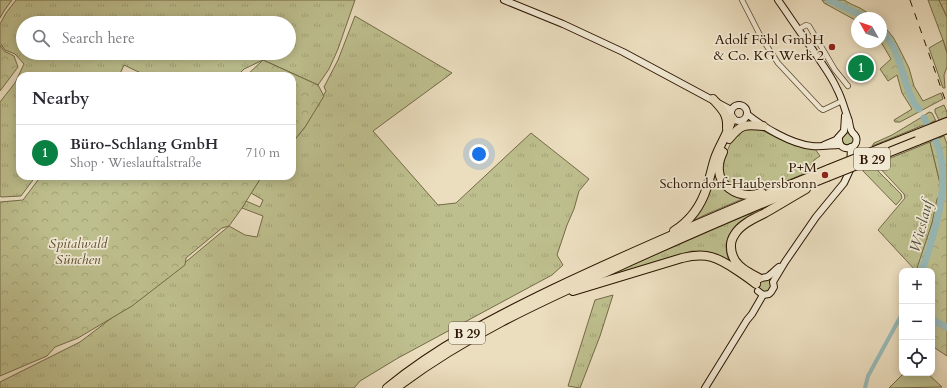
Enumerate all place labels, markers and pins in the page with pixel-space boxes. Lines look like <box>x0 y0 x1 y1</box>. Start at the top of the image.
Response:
place label: Adolf Föhl GmbH & Co. KG Werk 2 <box>714 30 824 65</box>
marker: Adolf Föhl GmbH & Co. KG Werk 2 <box>827 42 837 52</box>
pin: 1 <box>848 53 874 83</box>
place label: P+M Schorndorf-Haubersbronn <box>659 158 817 193</box>
marker: P+M Schorndorf-Haubersbronn <box>820 170 830 180</box>

